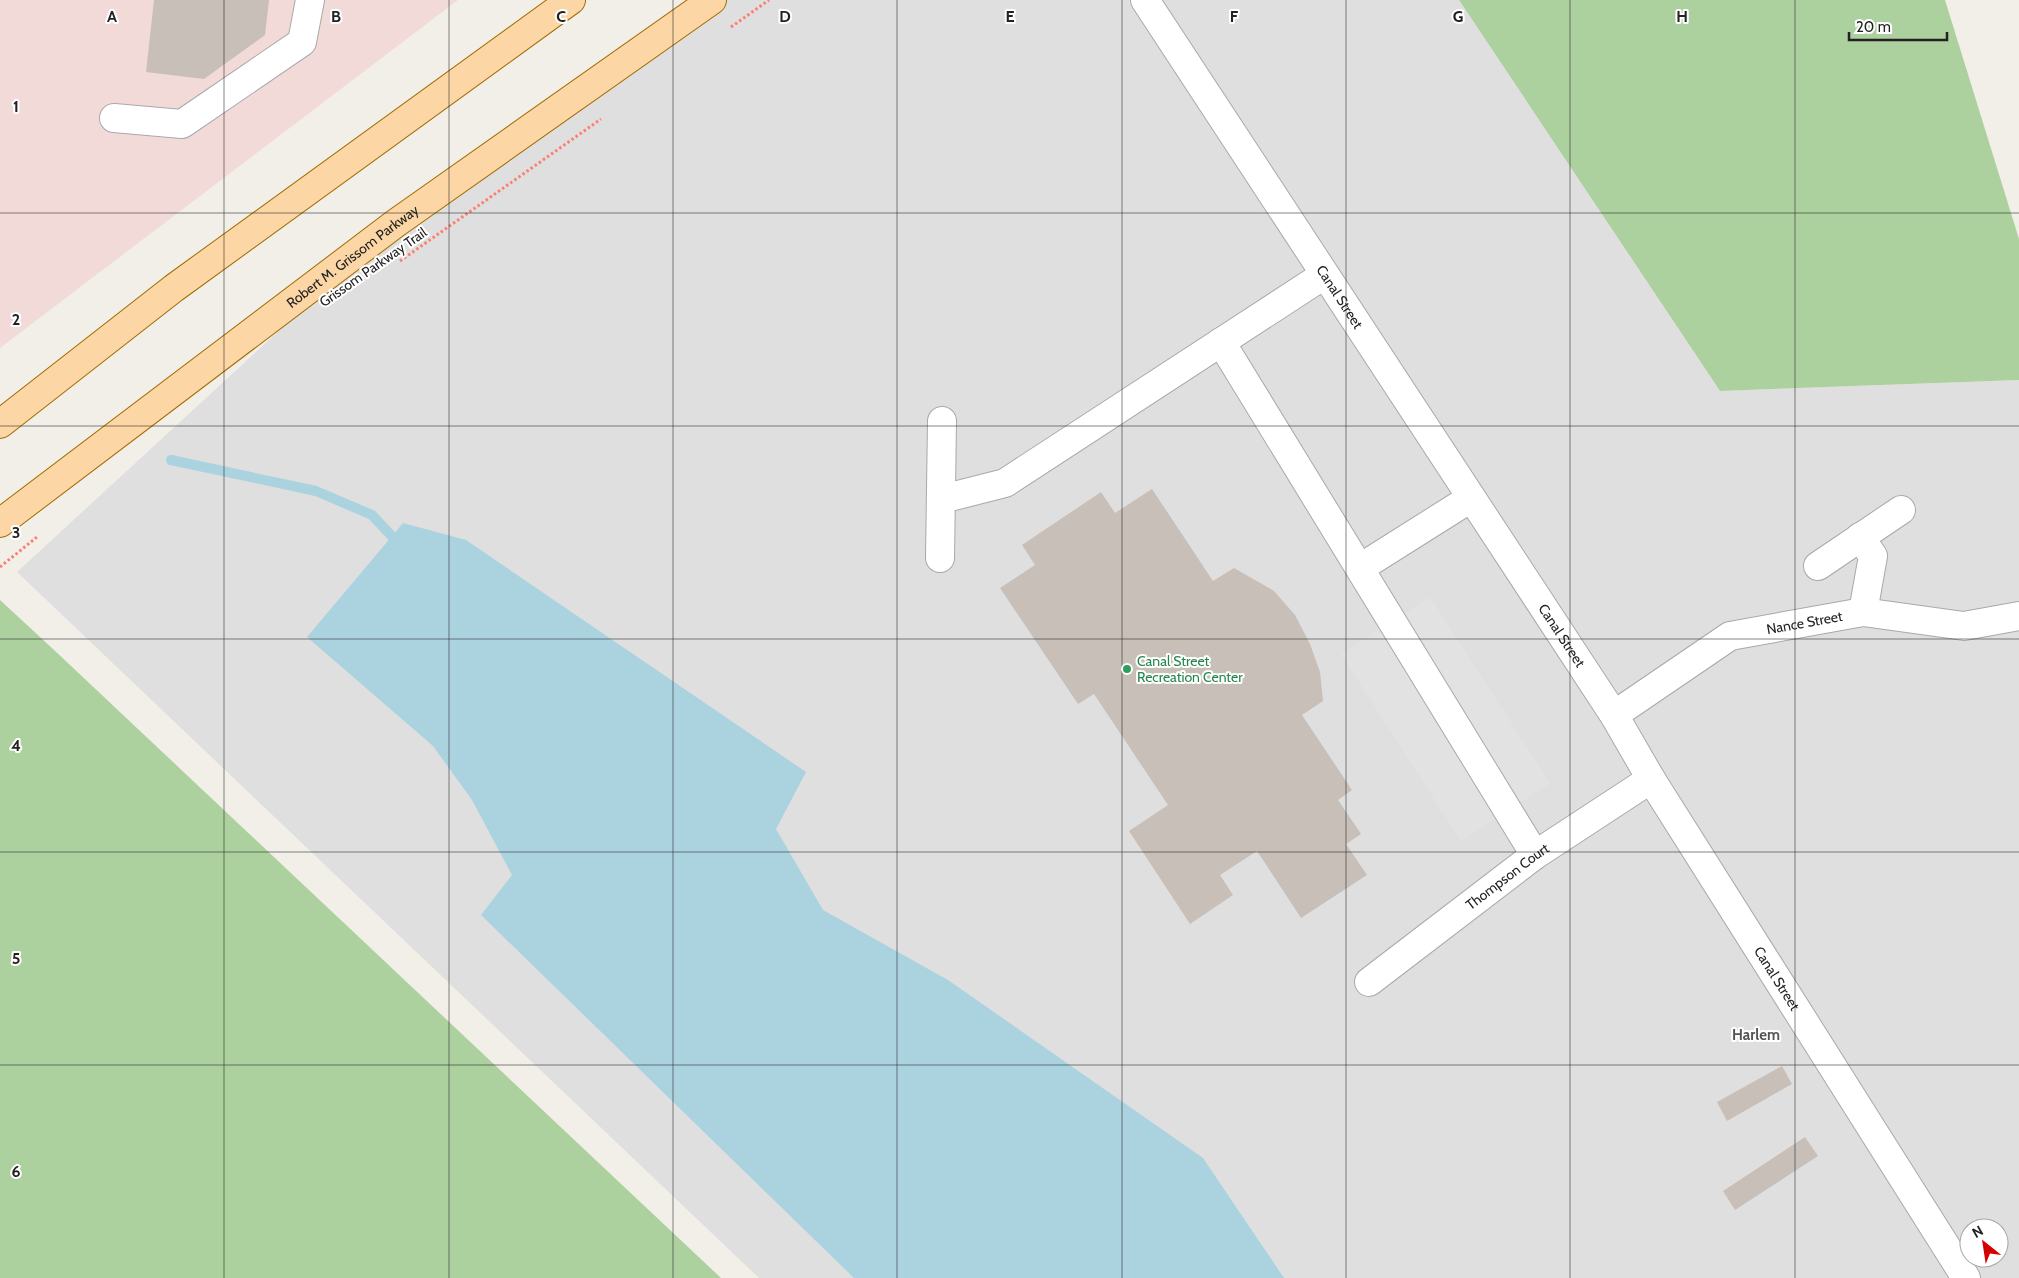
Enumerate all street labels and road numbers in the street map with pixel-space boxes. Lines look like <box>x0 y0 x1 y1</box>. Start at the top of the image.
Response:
street label: Robert M. Grissom Parkway <box>283 201 422 312</box>
street label: Grissom Parkway Trail <box>316 223 431 311</box>
street label: Canal Street <box>1312 262 1367 332</box>
street label: Canal Street <box>1534 600 1589 671</box>
street label: Nance Street <box>1765 607 1844 638</box>
street label: Thompson Court <box>1462 839 1553 914</box>
street label: Canal Street <box>1750 943 1804 1014</box>

